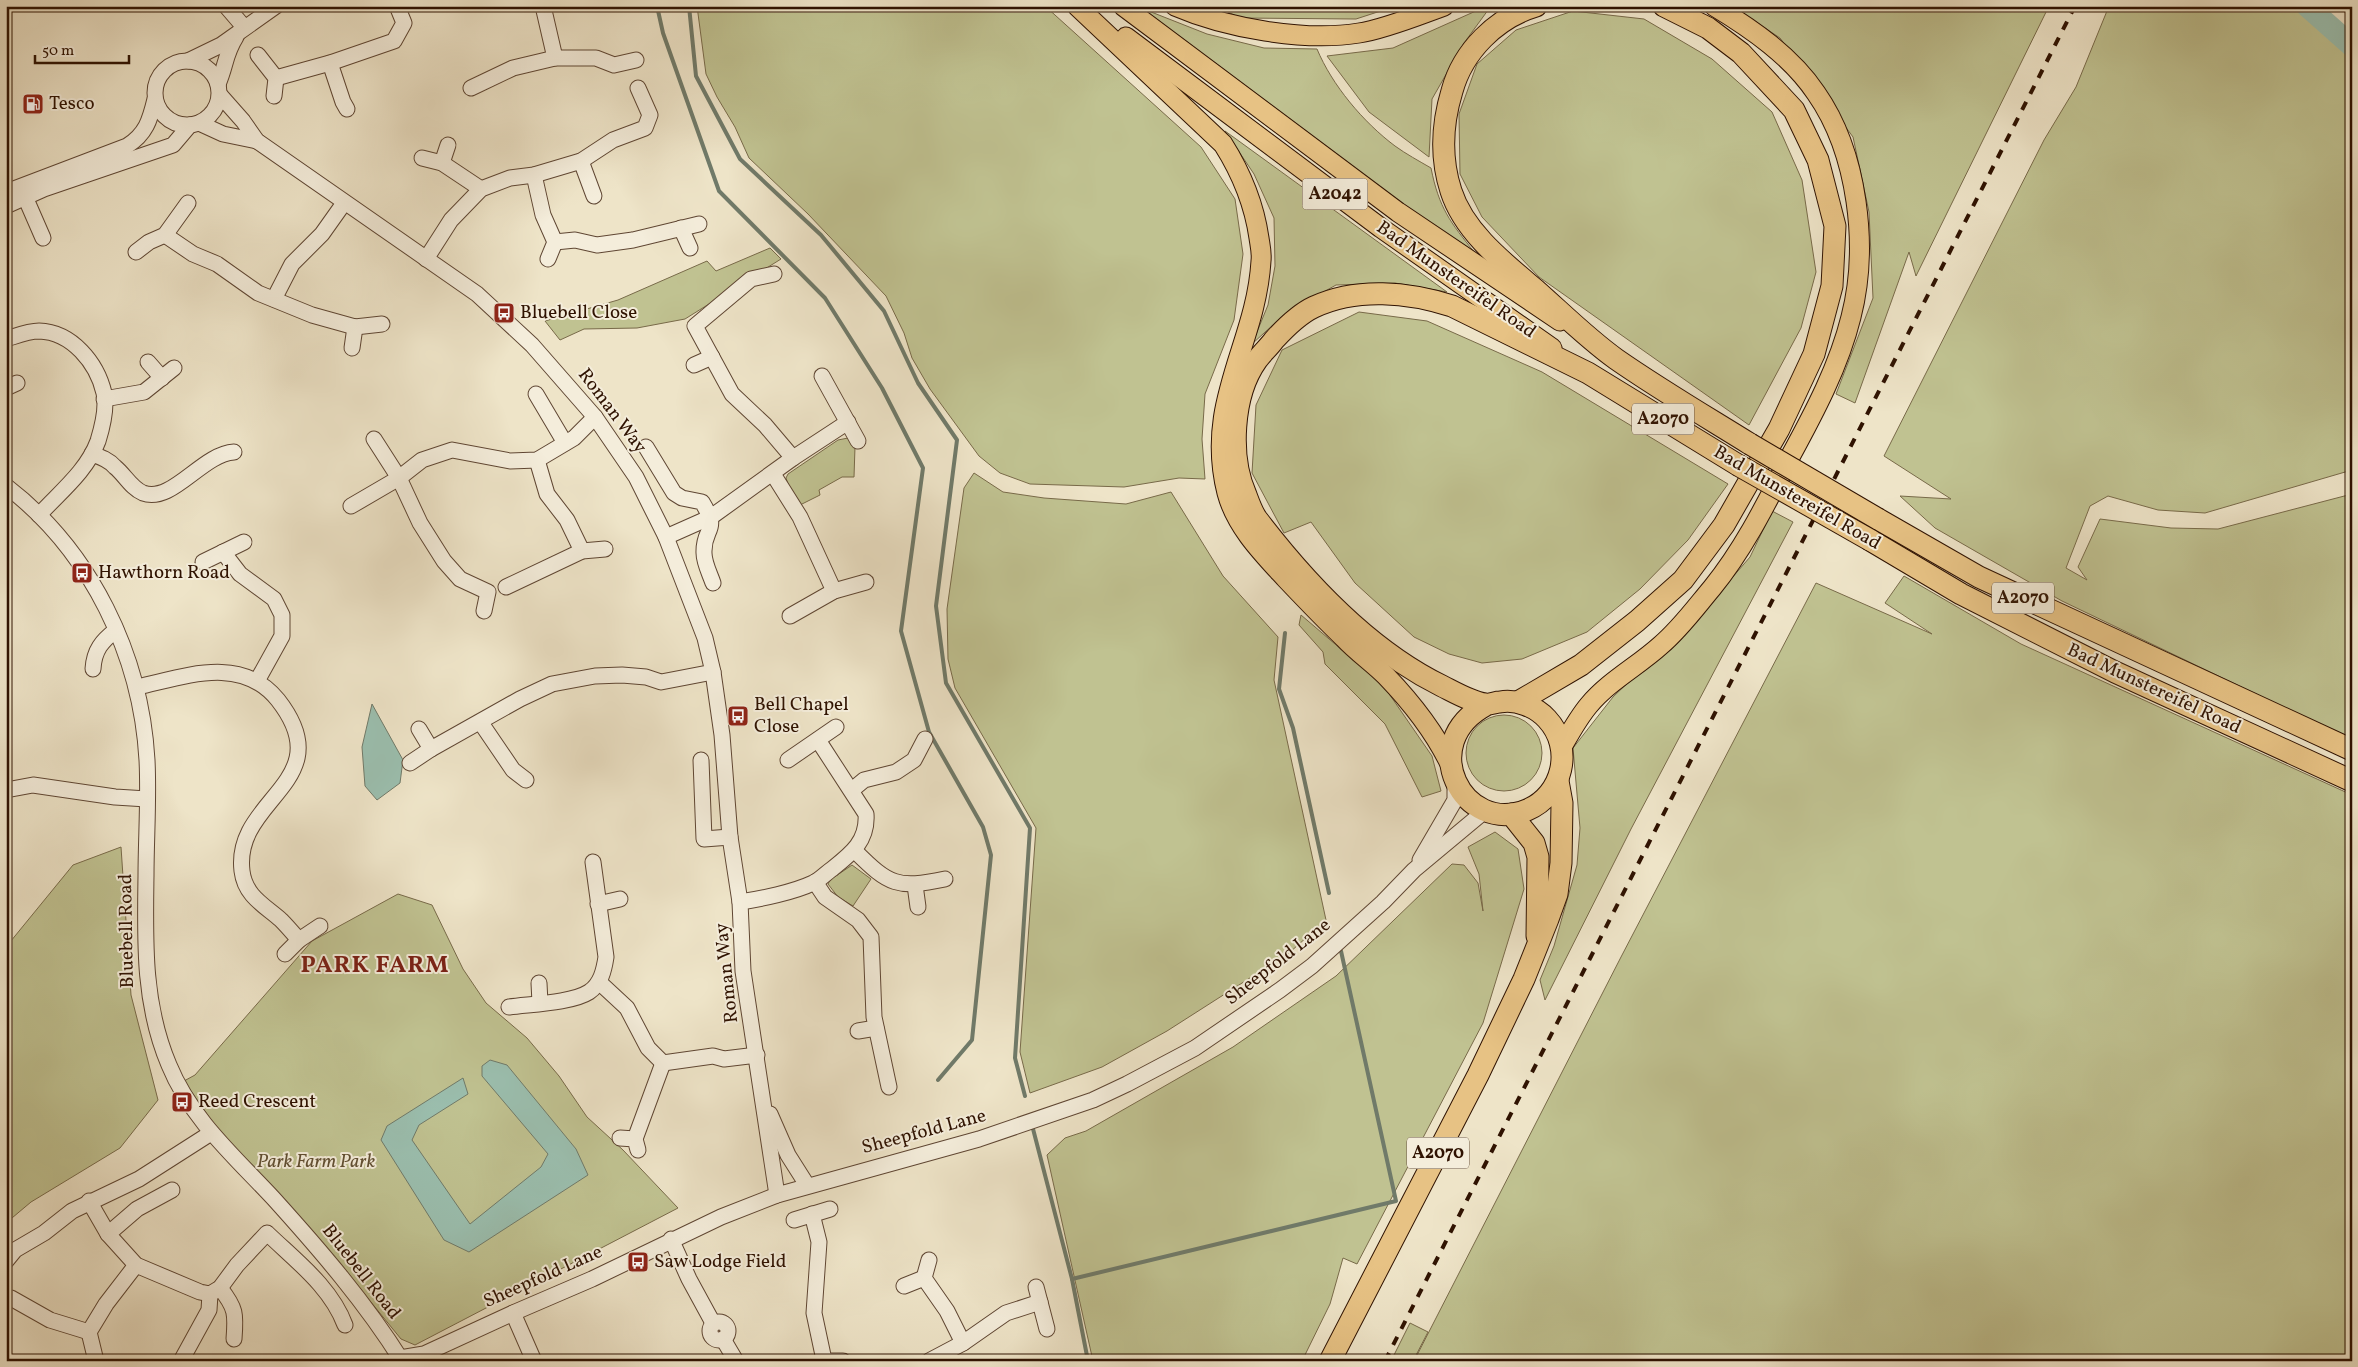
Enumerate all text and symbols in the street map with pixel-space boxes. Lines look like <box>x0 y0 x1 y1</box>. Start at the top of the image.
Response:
scale bar <box>35 32 129 64</box>
text: 50 m <box>42 41 74 62</box>
place label: Tesco <box>49 91 95 117</box>
fuel station icon: Tesco <box>21 92 45 116</box>
road number: A2042 <box>1302 178 1368 210</box>
street label: Bad Munstereifel Road <box>1371 215 1541 345</box>
place label: Bluebell Close <box>520 300 637 326</box>
bus stop icon: Bluebell Close <box>492 301 516 325</box>
street label: Roman Way <box>571 363 653 459</box>
road number: A2070 <box>1632 404 1694 434</box>
street label: Bad Munstereifel Road <box>1708 439 1886 557</box>
place label: Hawthorn Road <box>98 560 230 586</box>
bus stop icon: Hawthorn Road <box>70 561 94 585</box>
road number: A2070 <box>1992 582 2054 614</box>
street label: Bad Munstereifel Road <box>2063 637 2245 741</box>
place label: Bell Chapel Close <box>754 692 849 740</box>
bus stop icon: Bell Chapel Close <box>726 704 750 728</box>
street label: Bluebell Road <box>113 873 141 989</box>
street label: Sheepfold Lane <box>1220 912 1336 1012</box>
street label: Roman Way <box>709 922 745 1024</box>
district label: PARK FARM <box>301 949 449 983</box>
place label: Reed Crescent <box>198 1089 316 1115</box>
bus stop icon: Reed Crescent <box>170 1090 194 1114</box>
street label: Sheepfold Lane <box>859 1103 989 1161</box>
road number: A2070 <box>1407 1138 1469 1168</box>
park label: Park Farm Park <box>257 1149 375 1175</box>
street label: Bluebell Road <box>315 1219 407 1325</box>
street label: Sheepfold Lane <box>479 1239 607 1315</box>
place label: Saw Lodge Field <box>654 1249 787 1275</box>
bus stop icon: Saw Lodge Field <box>626 1250 650 1274</box>

